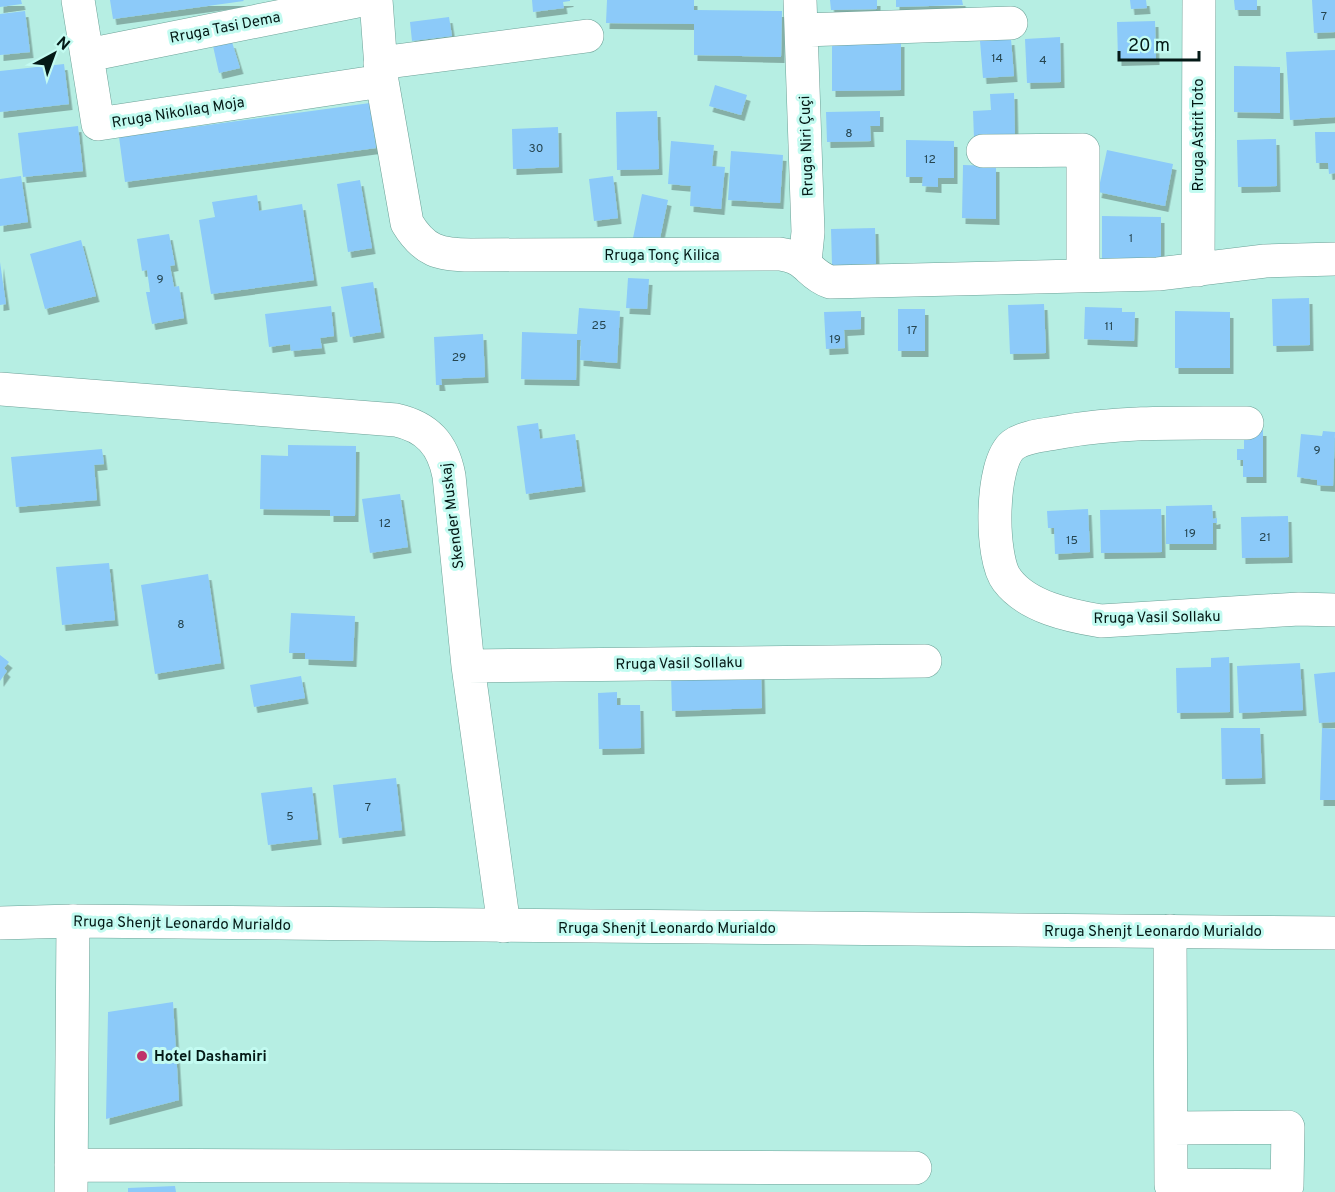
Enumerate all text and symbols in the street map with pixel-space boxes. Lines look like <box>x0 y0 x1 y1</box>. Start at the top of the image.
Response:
street label: Rruga Tasi Dema <box>168 8 282 49</box>
house number: 7 <box>1321 9 1327 25</box>
north arrow <box>24 24 84 84</box>
scale bar <box>1119 24 1198 62</box>
text: N <box>52 33 73 56</box>
text: 20 m <box>1128 35 1170 58</box>
house number: 14 <box>991 51 1003 67</box>
house number: 4 <box>1039 53 1047 69</box>
street label: Rruga Astrit Toto <box>1190 78 1209 192</box>
street label: Rruga Nikollaq Moja <box>110 94 246 133</box>
street label: Rruga Niri Çuçi <box>796 95 819 197</box>
house number: 8 <box>845 126 853 142</box>
house number: 30 <box>529 141 543 157</box>
house number: 12 <box>924 152 936 168</box>
house number: 1 <box>1129 231 1133 247</box>
street label: Rruga Tonç Kilica <box>604 247 720 266</box>
house number: 9 <box>156 272 164 288</box>
house number: 25 <box>592 318 606 334</box>
house number: 11 <box>1105 319 1113 335</box>
house number: 17 <box>907 323 917 339</box>
house number: 19 <box>829 332 841 348</box>
house number: 29 <box>452 350 466 366</box>
house number: 9 <box>1313 443 1321 459</box>
street label: Skender Muskaj <box>438 462 469 570</box>
house number: 12 <box>379 516 391 532</box>
house number: 19 <box>1184 526 1196 542</box>
house number: 21 <box>1259 530 1271 546</box>
house number: 15 <box>1066 533 1078 549</box>
street label: Rruga Vasil Sollaku <box>1093 608 1221 629</box>
house number: 8 <box>177 617 185 633</box>
street label: Rruga Vasil Sollaku <box>615 654 743 675</box>
house number: 7 <box>365 800 371 816</box>
house number: 5 <box>286 809 294 825</box>
street label: Rruga Shenjt Leonardo Murialdo <box>73 913 291 936</box>
street label: Rruga Shenjt Leonardo Murialdo <box>558 920 776 939</box>
street label: Rruga Shenjt Leonardo Murialdo <box>1044 923 1262 942</box>
place label: Hotel Dashamiri <box>154 1048 267 1067</box>
marker: Hotel Dashamiri <box>135 1049 149 1063</box>

